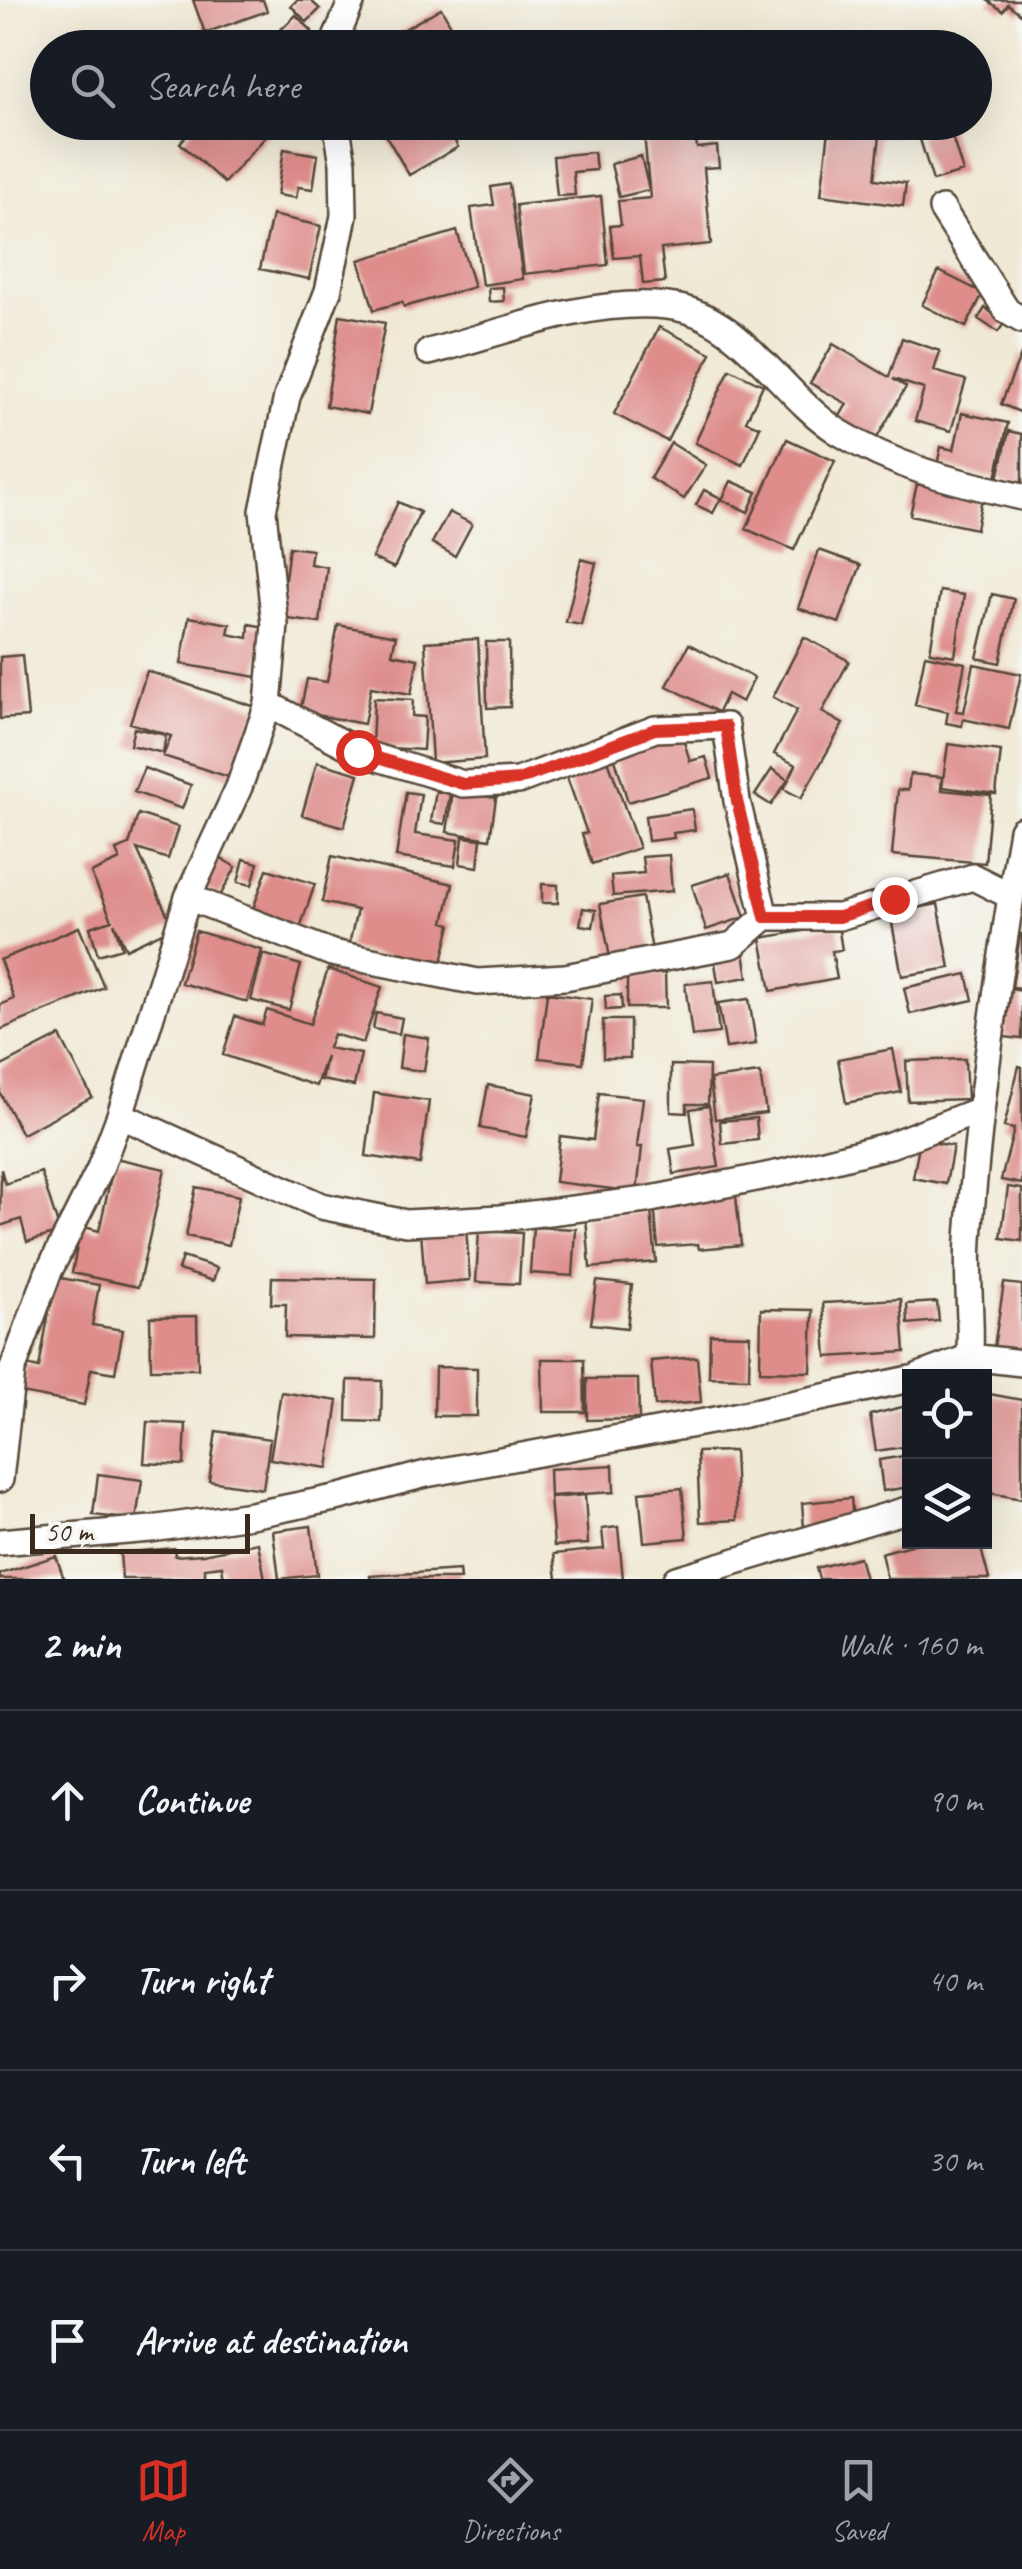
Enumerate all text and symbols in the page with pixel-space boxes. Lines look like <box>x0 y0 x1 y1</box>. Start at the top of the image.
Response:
search box <box>30 30 992 140</box>
icon: search <box>65 58 120 113</box>
text: Search here <box>145 62 300 109</box>
route start <box>336 730 382 776</box>
route end <box>872 877 918 923</box>
map controls <box>902 1369 992 1549</box>
button: locate <box>902 1369 992 1459</box>
button: layers <box>902 1459 992 1549</box>
scale bar <box>30 1509 250 1553</box>
text: 50 m <box>45 1514 93 1549</box>
text: 2 min <box>40 1618 120 1671</box>
text: Walk · 160 m <box>838 1624 982 1665</box>
icon: ahead <box>40 1773 95 1828</box>
text: Continue <box>135 1777 249 1824</box>
text: 90 m <box>928 1780 982 1821</box>
icon: right <box>40 1953 95 2008</box>
text: Turn right <box>135 1957 269 2004</box>
text: 40 m <box>928 1960 982 2001</box>
icon: left <box>40 2133 95 2188</box>
text: Turn left <box>135 2137 245 2184</box>
text: 30 m <box>928 2140 982 2181</box>
icon: arrive <box>40 2313 95 2368</box>
text: Arrive at destination <box>135 2317 407 2364</box>
tab: Map <box>136 2453 191 2548</box>
tab: Directions <box>462 2453 560 2548</box>
tab: Saved <box>831 2453 886 2548</box>

